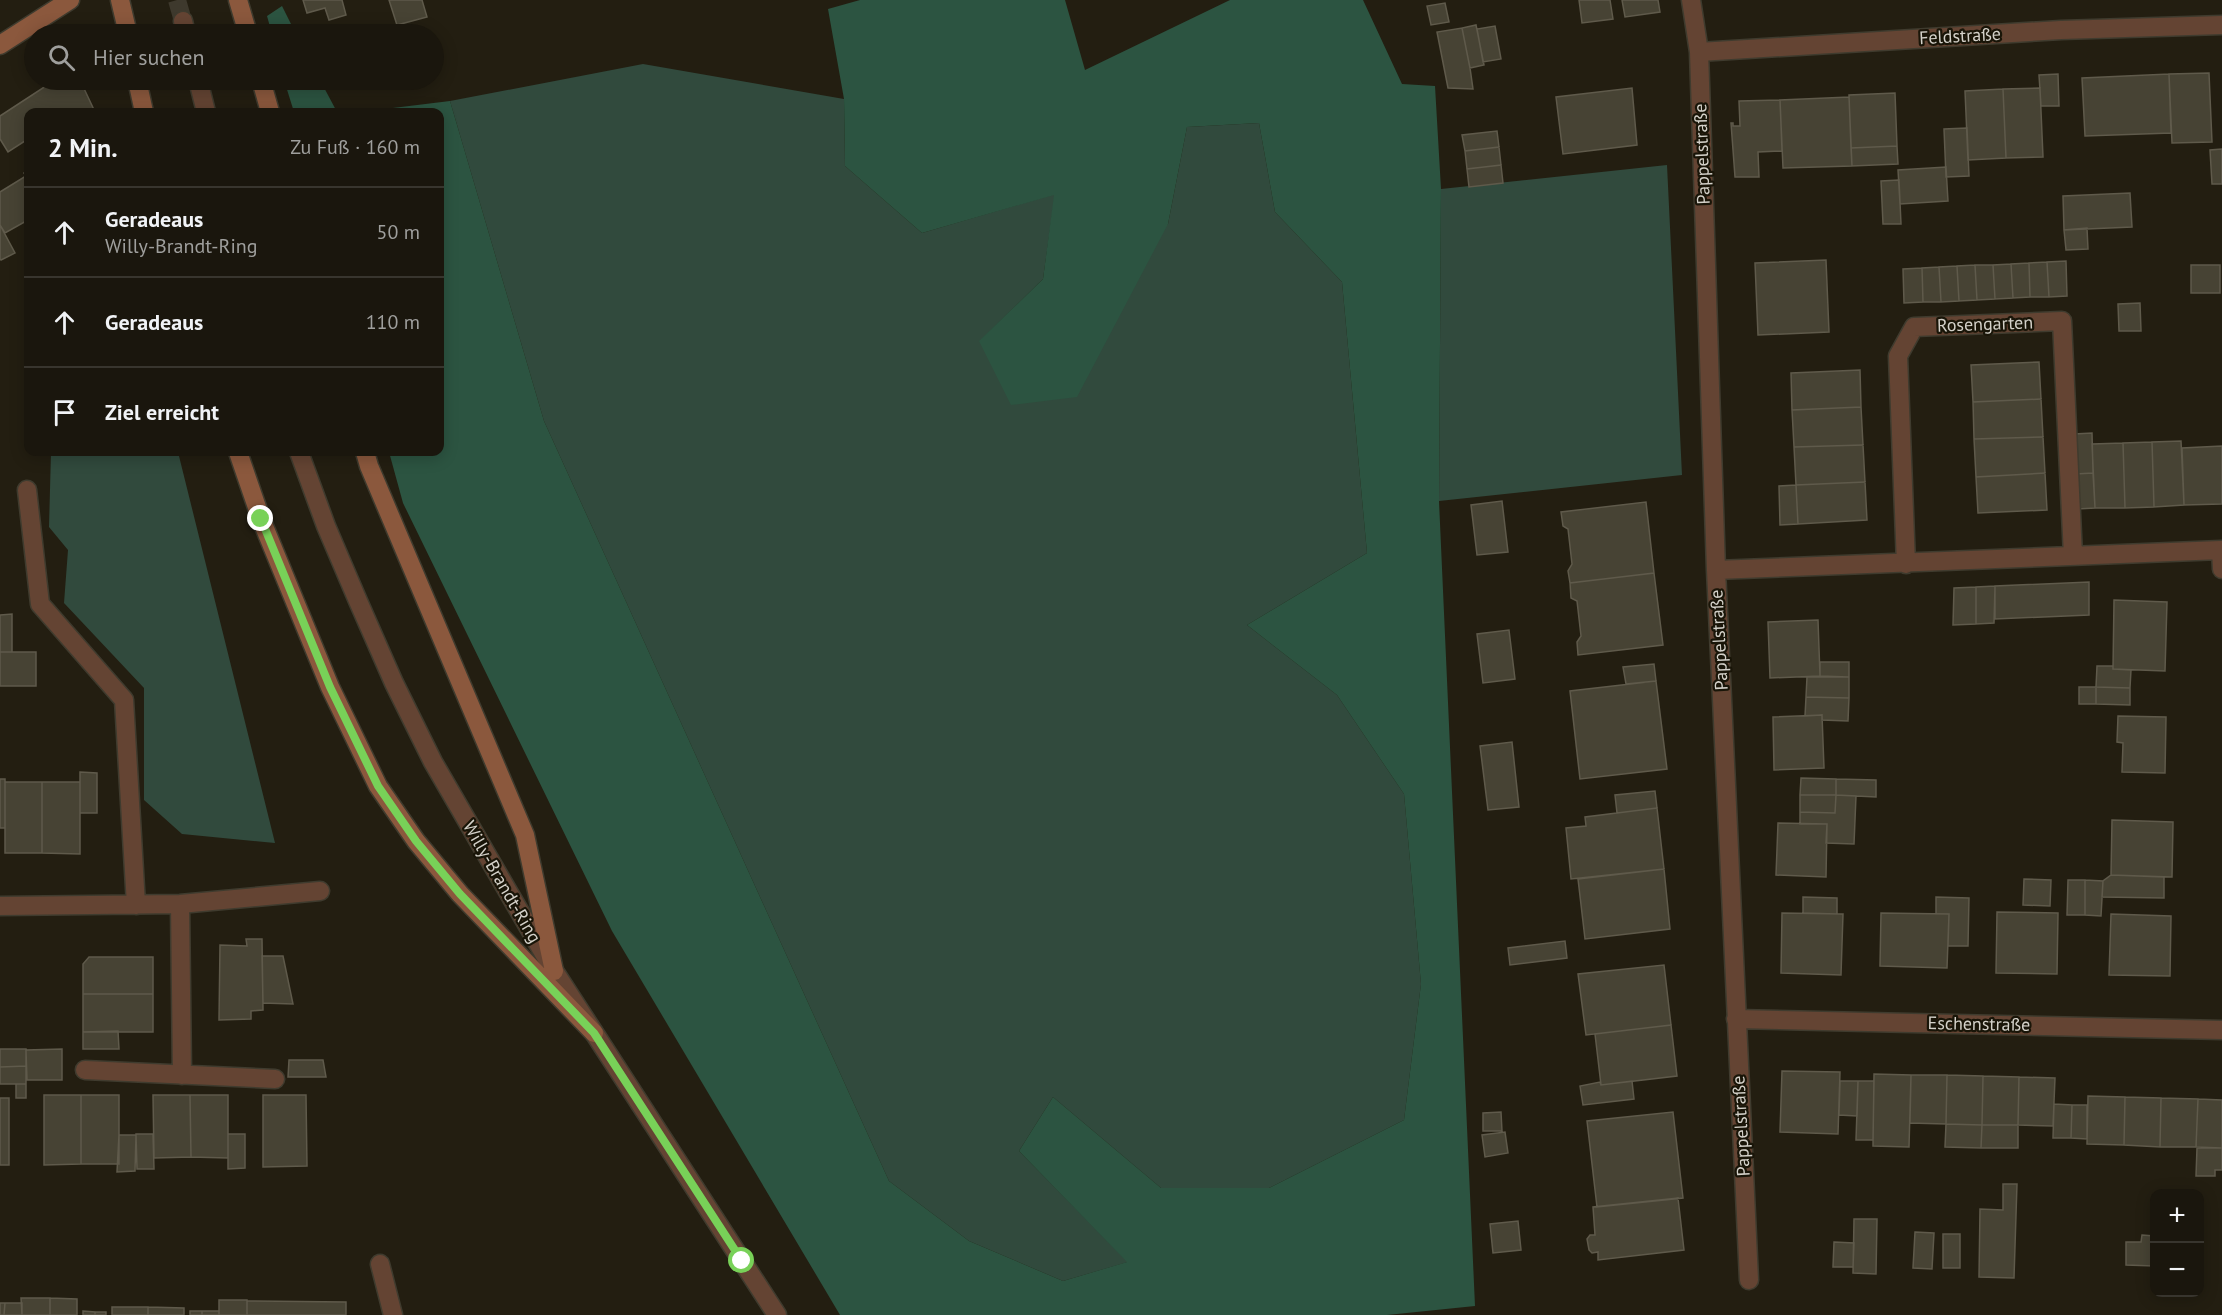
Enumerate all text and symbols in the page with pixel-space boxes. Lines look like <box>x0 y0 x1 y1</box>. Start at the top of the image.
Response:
street label: Feldstraße <box>1918 22 2001 49</box>
search box <box>24 24 444 90</box>
icon: search <box>45 41 78 74</box>
text: Hier suchen <box>93 43 205 71</box>
street label: Pappelstraße <box>1688 103 1715 205</box>
text: 2 Min. <box>48 131 118 164</box>
text: Zu Fuß · 160 m <box>290 134 420 160</box>
text: Geradeaus <box>105 205 203 233</box>
icon: ahead <box>48 216 81 249</box>
text: 50 m <box>377 219 420 245</box>
text: Willy-Brandt-Ring <box>105 233 258 259</box>
icon: ahead <box>48 306 81 339</box>
text: Geradeaus <box>105 308 203 336</box>
text: 110 m <box>366 309 420 335</box>
street label: Rosengarten <box>1937 310 2033 337</box>
icon: arrive <box>48 396 81 429</box>
text: Ziel erreicht <box>105 398 219 426</box>
route end <box>247 505 273 531</box>
street label: Pappelstraße <box>1704 589 1733 691</box>
street label: Willy-Brandt-Ring <box>458 817 547 947</box>
street label: Eschenstraße <box>1927 1011 2031 1036</box>
street label: Pappelstraße <box>1726 1075 1755 1177</box>
map controls <box>2150 1189 2204 1297</box>
button: + <box>2150 1189 2204 1243</box>
button: − <box>2150 1243 2204 1297</box>
route start <box>728 1247 754 1273</box>

